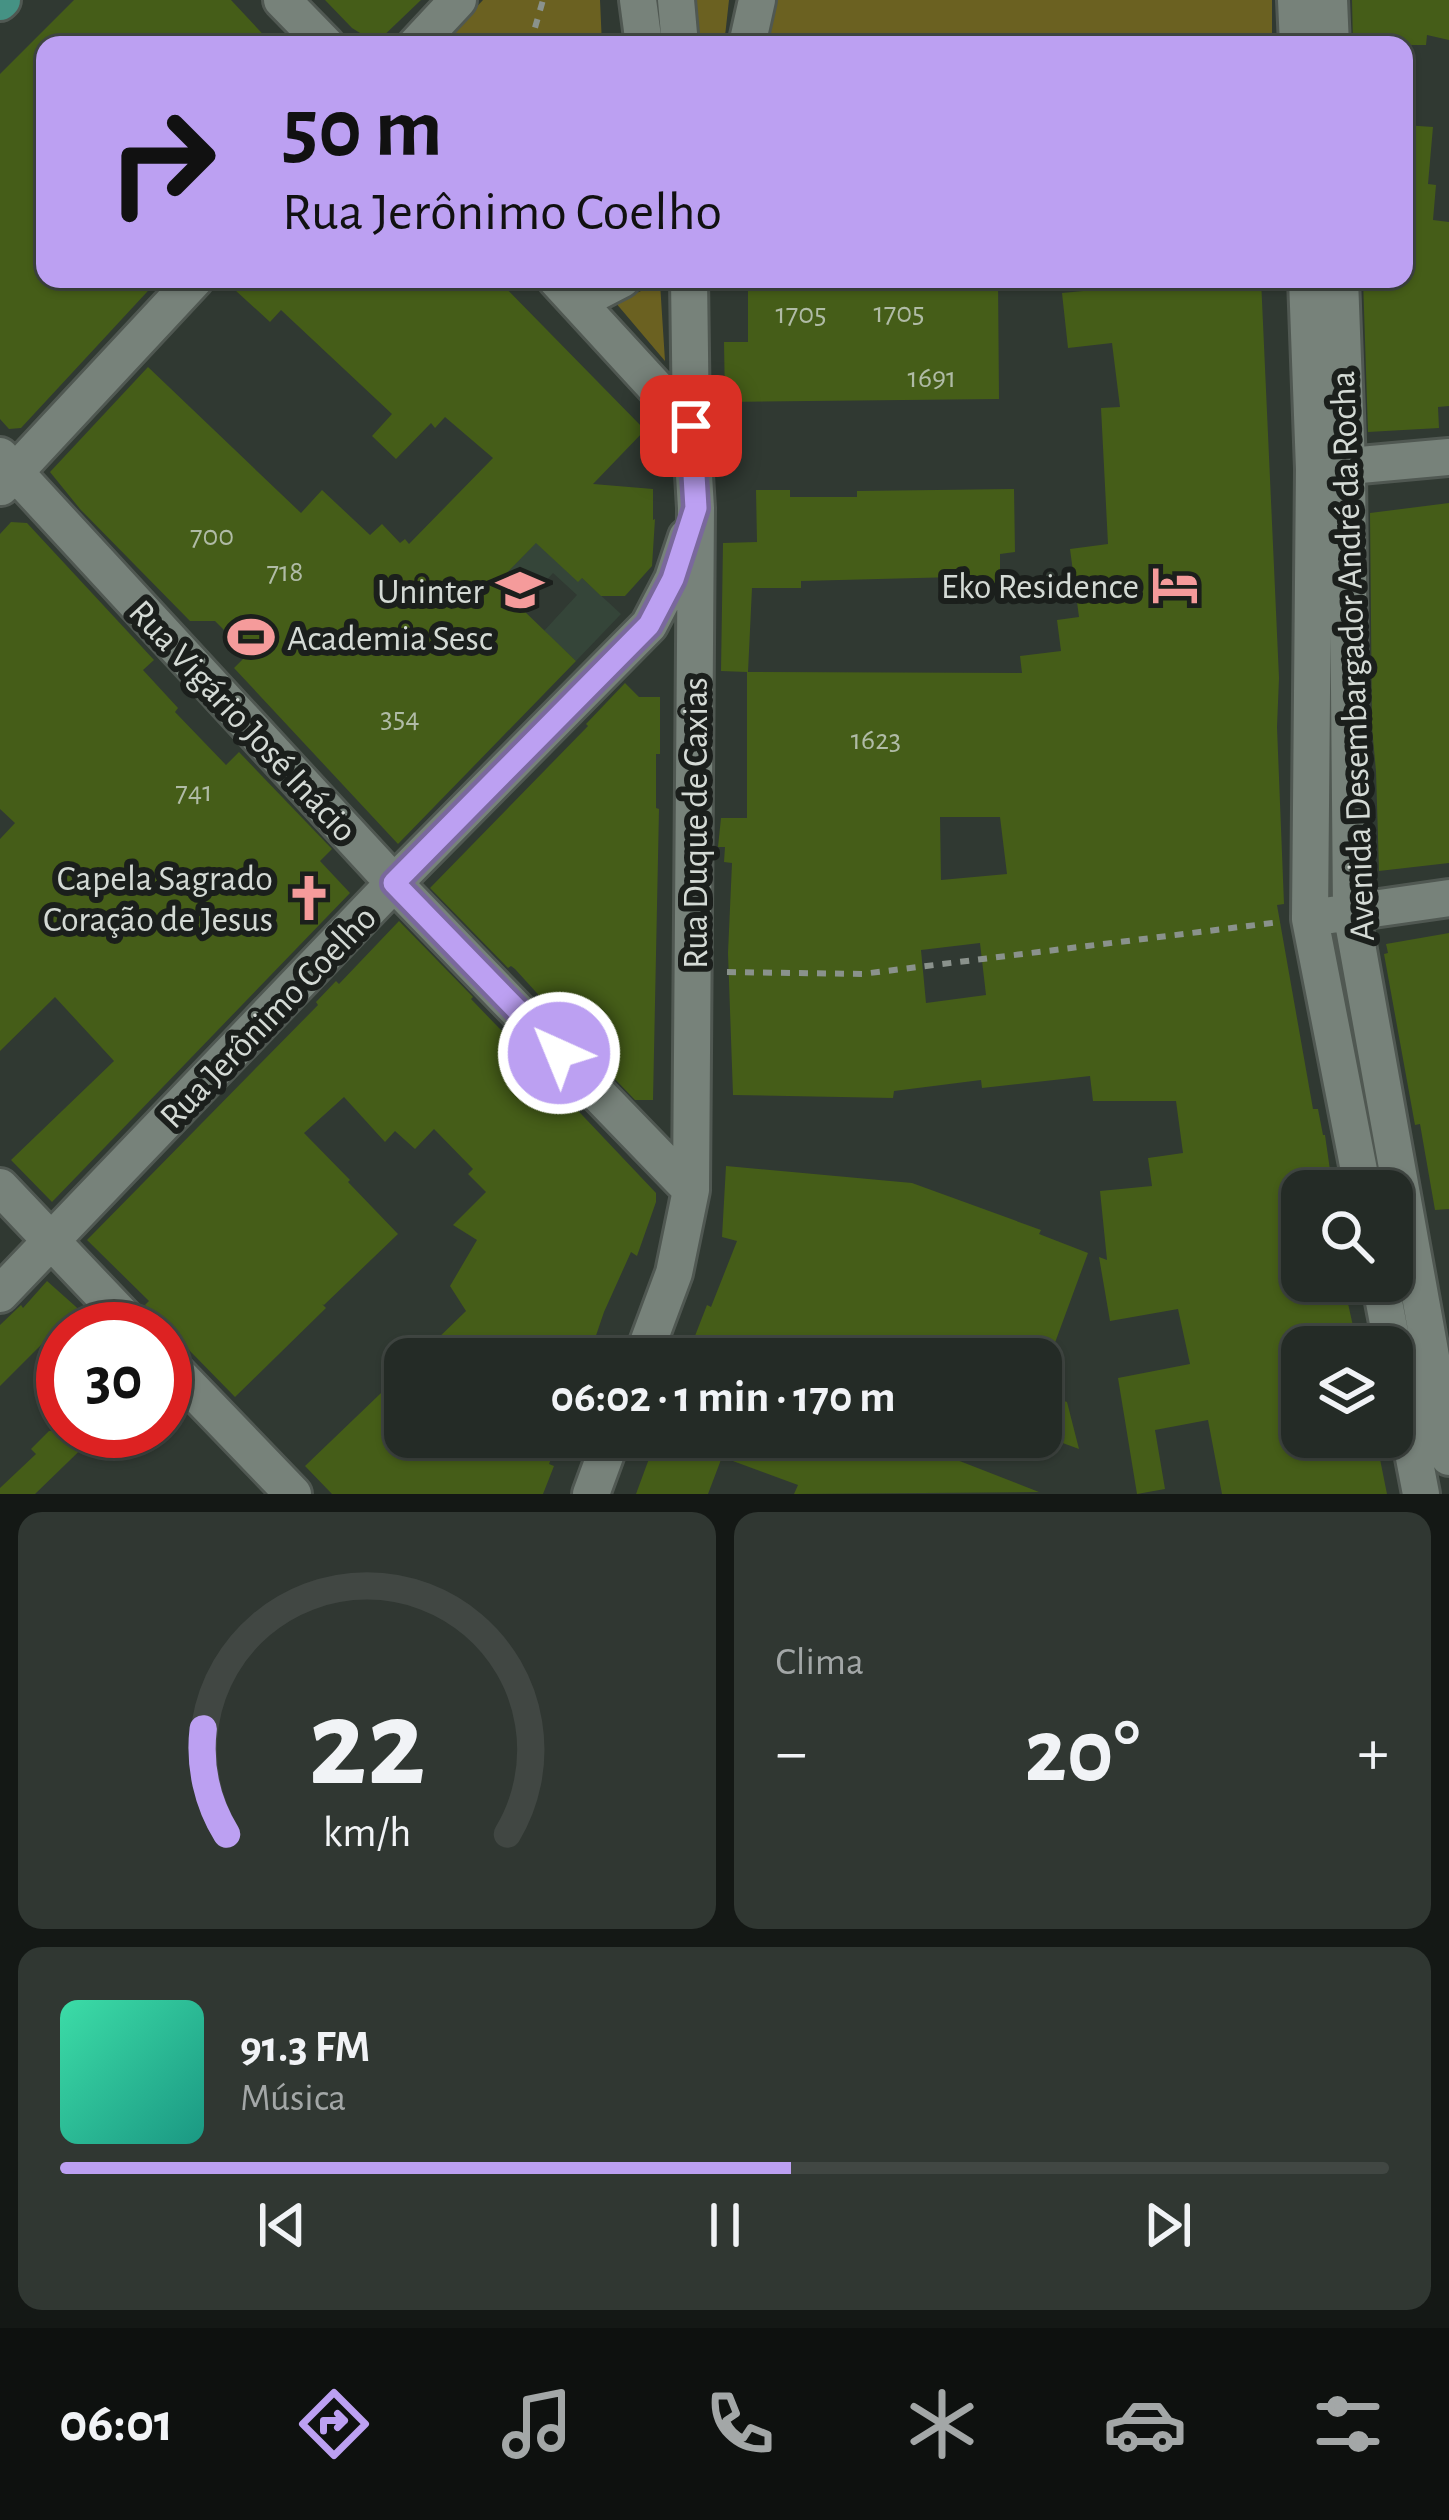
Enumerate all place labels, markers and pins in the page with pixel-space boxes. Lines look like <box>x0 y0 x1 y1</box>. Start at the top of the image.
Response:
pin <box>640 375 742 477</box>
hotel icon: Eko Residence <box>1150 560 1200 610</box>
school or university icon: Uninter <box>495 565 545 615</box>
place label: Eko Residence <box>941 569 1139 605</box>
place label: Uninter <box>377 574 484 610</box>
sports icon: Academia Sesc <box>226 612 276 662</box>
place label: Academia Sesc <box>287 621 493 657</box>
place label: Capela Sagrado Coração de Jesus <box>43 861 273 938</box>
church icon: Capela Sagrado Coração de Jesus <box>284 873 334 923</box>

